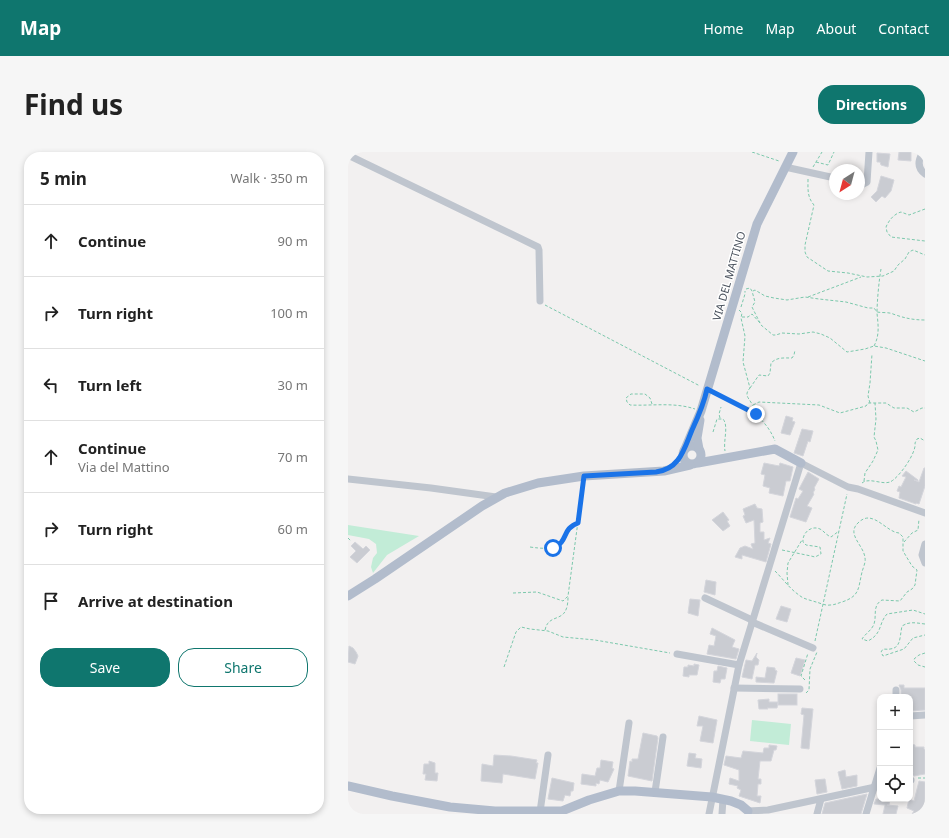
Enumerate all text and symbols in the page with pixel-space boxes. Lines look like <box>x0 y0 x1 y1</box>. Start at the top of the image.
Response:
text: Map <box>20 15 61 41</box>
text: Home <box>704 19 743 38</box>
text: Map <box>765 19 795 38</box>
text: About <box>817 19 856 38</box>
text: Contact <box>878 19 929 38</box>
text: Find us <box>24 85 123 123</box>
button: Directions <box>818 85 925 124</box>
north arrow <box>829 164 865 200</box>
text: 5 min <box>40 167 87 190</box>
text: Walk · 350 m <box>230 169 308 187</box>
street label: VIA DEL MATTINO <box>709 229 748 322</box>
icon: ahead <box>40 230 62 252</box>
text: Continue <box>78 231 146 251</box>
text: 90 m <box>278 232 308 250</box>
icon: right <box>40 302 62 324</box>
text: Turn right <box>78 303 153 323</box>
text: 100 m <box>270 304 308 322</box>
icon: left <box>40 374 62 396</box>
text: Turn left <box>78 375 142 395</box>
text: 30 m <box>278 376 308 394</box>
route end <box>747 405 765 423</box>
text: Continue <box>78 438 146 458</box>
icon: ahead <box>40 446 62 468</box>
text: 70 m <box>278 448 308 466</box>
text: Via del Mattino <box>78 458 170 476</box>
icon: right <box>40 518 62 540</box>
text: Turn right <box>78 519 153 539</box>
text: 60 m <box>278 520 308 538</box>
route start <box>544 539 562 557</box>
icon: arrive <box>40 590 62 612</box>
text: Arrive at destination <box>78 591 233 611</box>
button: Save <box>40 648 170 687</box>
button: Share <box>178 648 308 687</box>
map controls <box>877 694 913 802</box>
button: + <box>877 694 913 730</box>
button: − <box>877 730 913 766</box>
button: locate <box>877 766 913 802</box>

